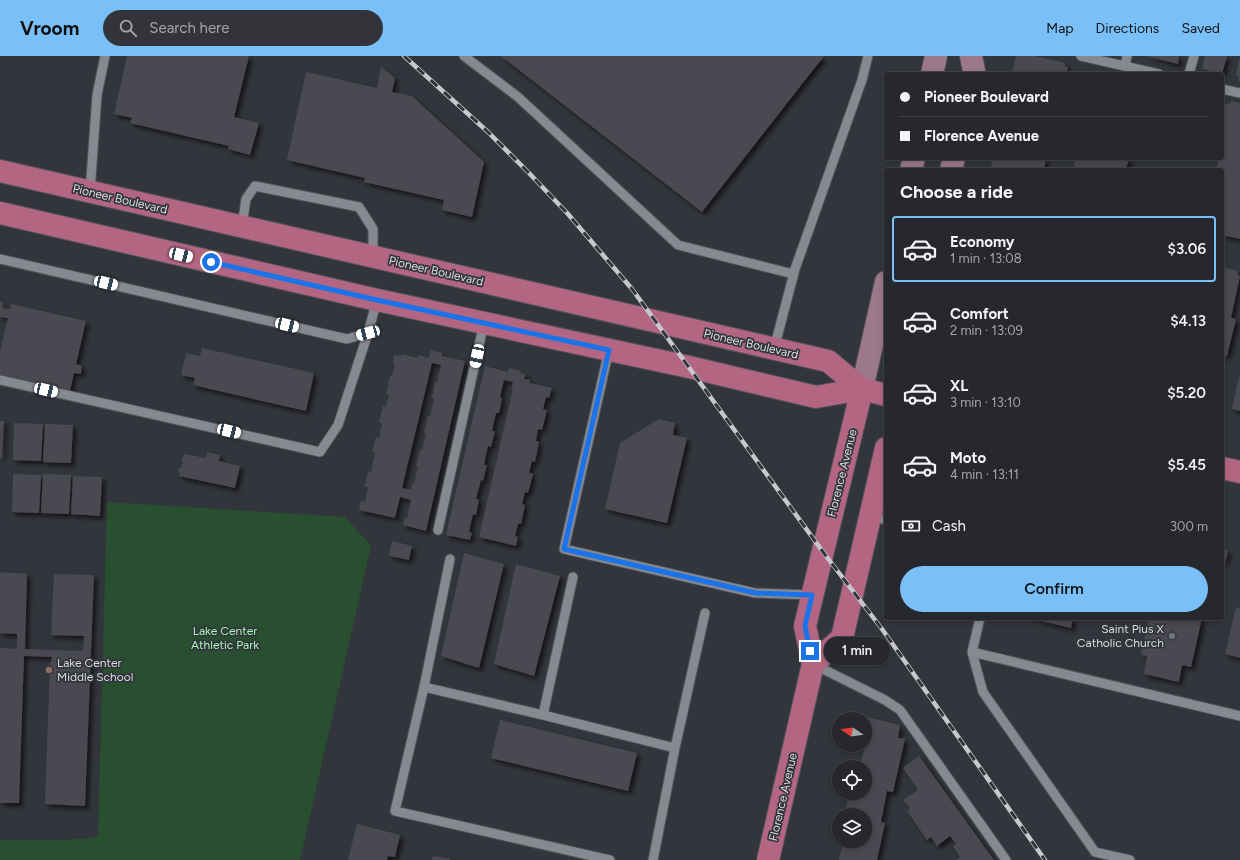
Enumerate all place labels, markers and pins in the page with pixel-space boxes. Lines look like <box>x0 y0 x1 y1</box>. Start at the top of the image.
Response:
place label: Saint Pius X Catholic Church <box>1077 622 1165 650</box>
marker: Saint Pius X Catholic Church <box>1167 631 1177 641</box>
place label: Lake Center Middle School <box>57 656 133 684</box>
marker: Lake Center Middle School <box>44 665 54 675</box>

